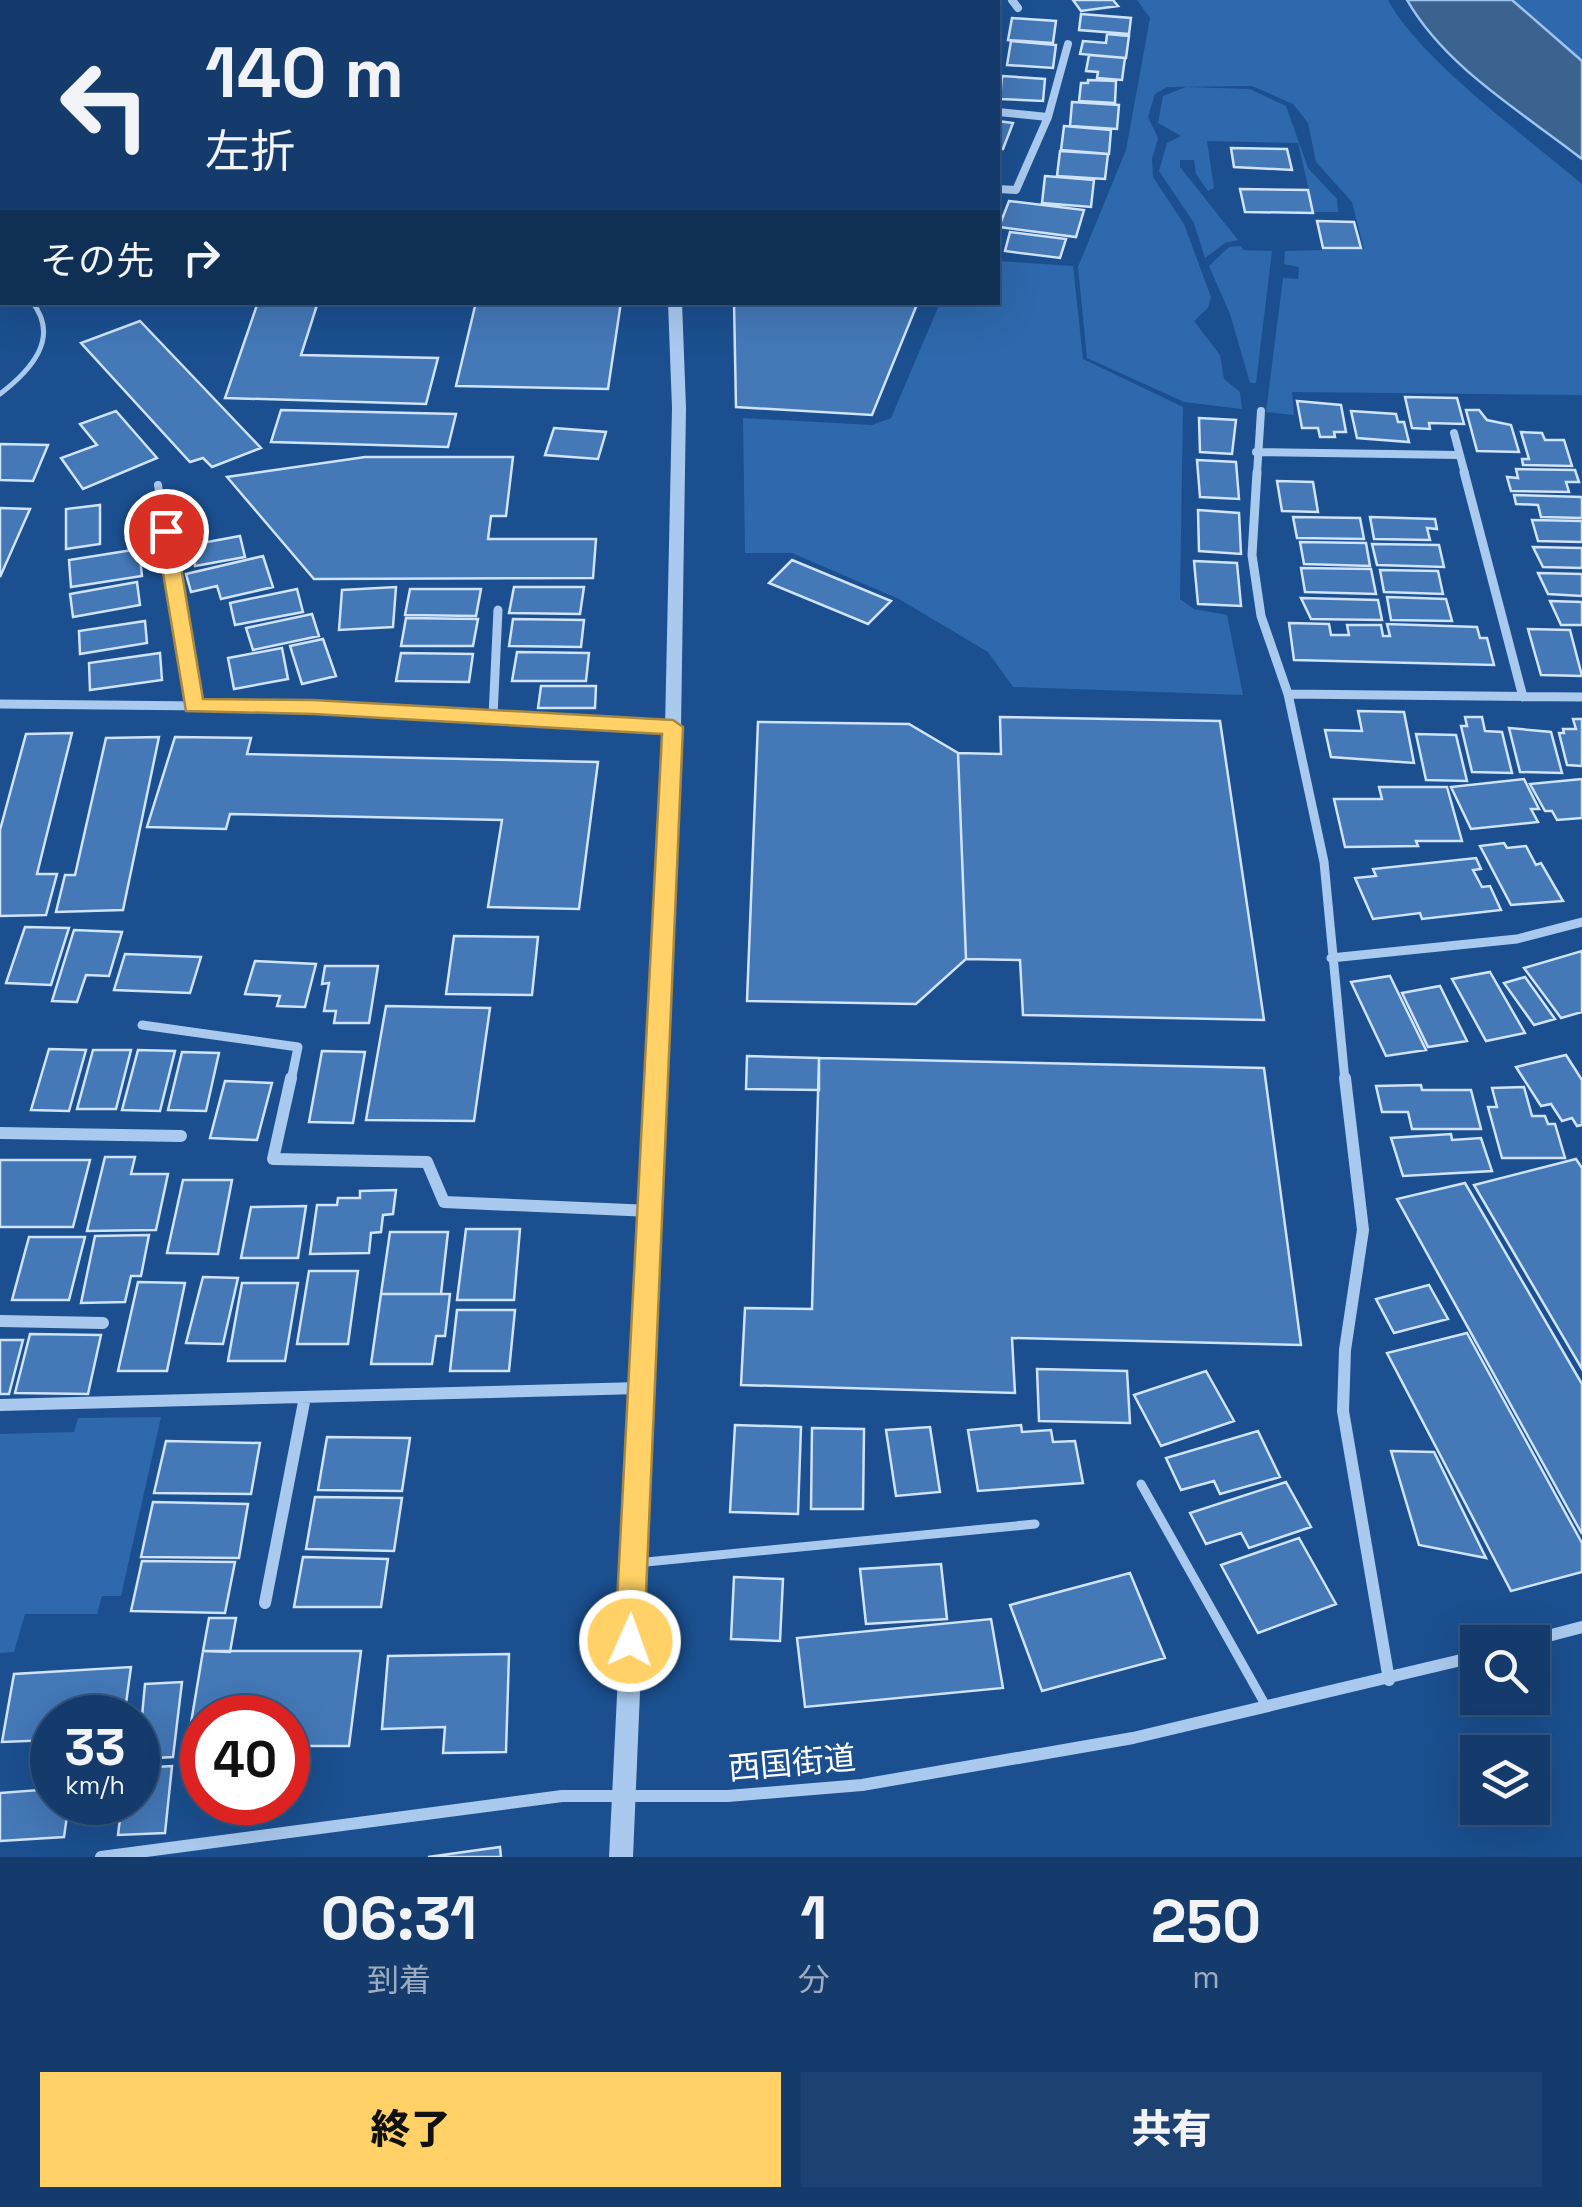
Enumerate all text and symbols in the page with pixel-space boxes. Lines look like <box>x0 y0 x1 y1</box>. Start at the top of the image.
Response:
text: 140 m <box>205 28 404 117</box>
icon: left <box>40 40 170 170</box>
text: 左折 <box>205 123 295 180</box>
icon: right <box>174 230 229 285</box>
text: その先 <box>40 237 154 285</box>
pin <box>124 489 209 574</box>
icon: arrive <box>139 504 194 559</box>
position arrow <box>578 1589 682 1693</box>
map controls <box>1460 1625 1550 1825</box>
button: search <box>1460 1625 1550 1715</box>
speed limit sign: 40 <box>180 1695 310 1825</box>
text: 33 <box>65 1716 125 1780</box>
button: layers <box>1460 1735 1550 1825</box>
street label: 西国街道 <box>726 1737 858 1789</box>
text: km/h <box>65 1769 125 1801</box>
text: 06:31 <box>321 1880 477 1957</box>
text: 1 <box>800 1880 827 1957</box>
text: 250 <box>1151 1883 1261 1960</box>
text: m <box>1192 1957 1220 1997</box>
text: 到着 <box>367 1960 431 2000</box>
text: 分 <box>798 1960 830 2000</box>
button: 終了 <box>40 2072 781 2187</box>
button: 共有 <box>801 2072 1542 2187</box>

